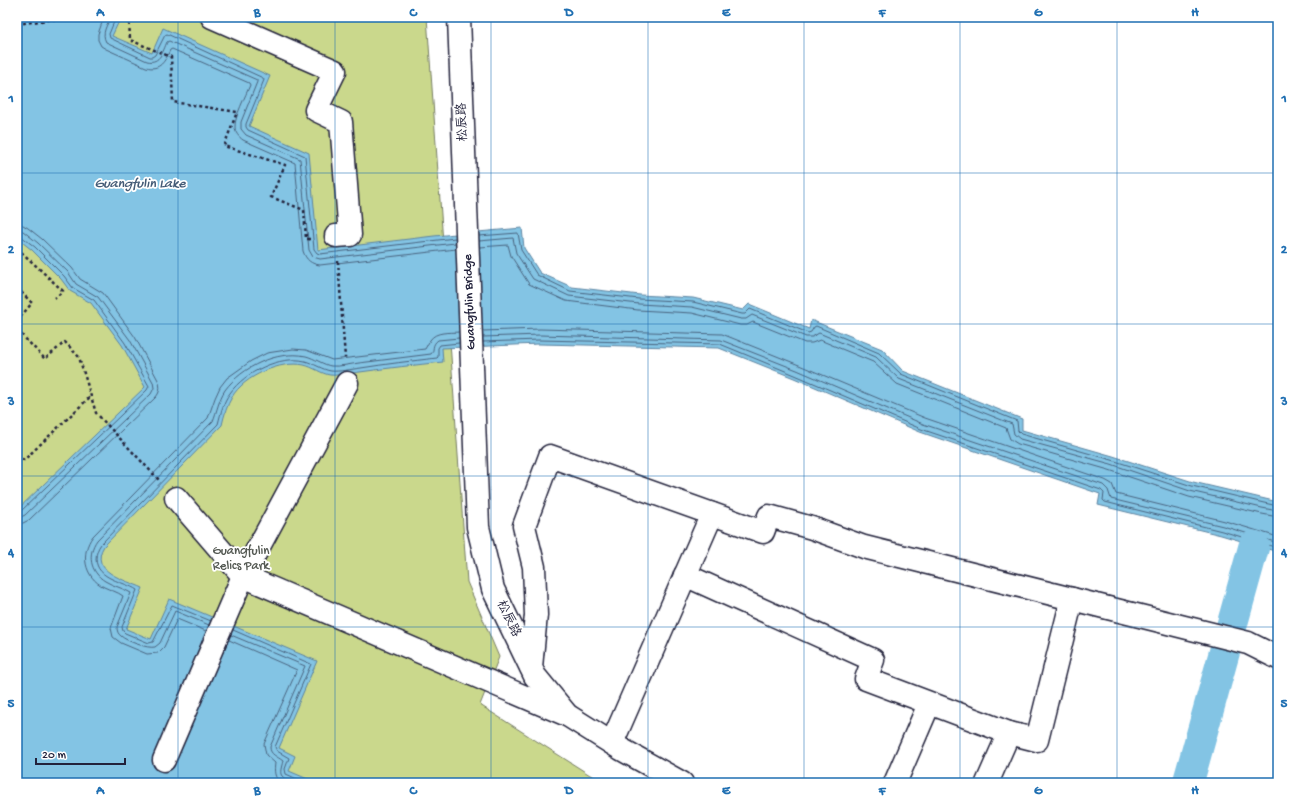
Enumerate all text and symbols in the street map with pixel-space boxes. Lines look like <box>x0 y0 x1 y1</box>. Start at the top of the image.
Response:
text: A <box>95 6 105 21</box>
text: B <box>253 6 262 21</box>
text: C <box>408 6 418 21</box>
text: D <box>564 6 574 21</box>
text: E <box>722 6 731 21</box>
text: F <box>878 6 887 21</box>
text: G <box>1034 6 1043 21</box>
text: H <box>1191 6 1199 21</box>
text: 1 <box>7 92 14 107</box>
text: 1 <box>1280 92 1287 107</box>
street label: 松辰路 <box>454 102 471 142</box>
water label: Guangfulin Lake <box>94 176 186 193</box>
text: 2 <box>8 243 15 258</box>
text: 2 <box>1281 243 1288 258</box>
street label: Guangfulin Bridge <box>461 254 479 350</box>
text: 3 <box>7 395 15 410</box>
text: 3 <box>1280 395 1288 410</box>
park label: Guangfulin Relics Park <box>212 544 270 574</box>
text: 4 <box>7 546 15 561</box>
text: 4 <box>1280 546 1288 561</box>
street label: 松辰路 <box>493 598 524 640</box>
text: 5 <box>8 697 15 712</box>
text: 5 <box>1281 697 1288 712</box>
scale bar <box>36 740 125 766</box>
text: 20 m <box>42 749 67 763</box>
text: A <box>95 784 105 799</box>
text: B <box>253 784 262 799</box>
text: C <box>408 784 418 799</box>
text: D <box>564 784 574 799</box>
text: E <box>722 784 731 799</box>
text: F <box>878 784 887 799</box>
text: G <box>1034 784 1043 799</box>
text: H <box>1191 784 1199 799</box>

